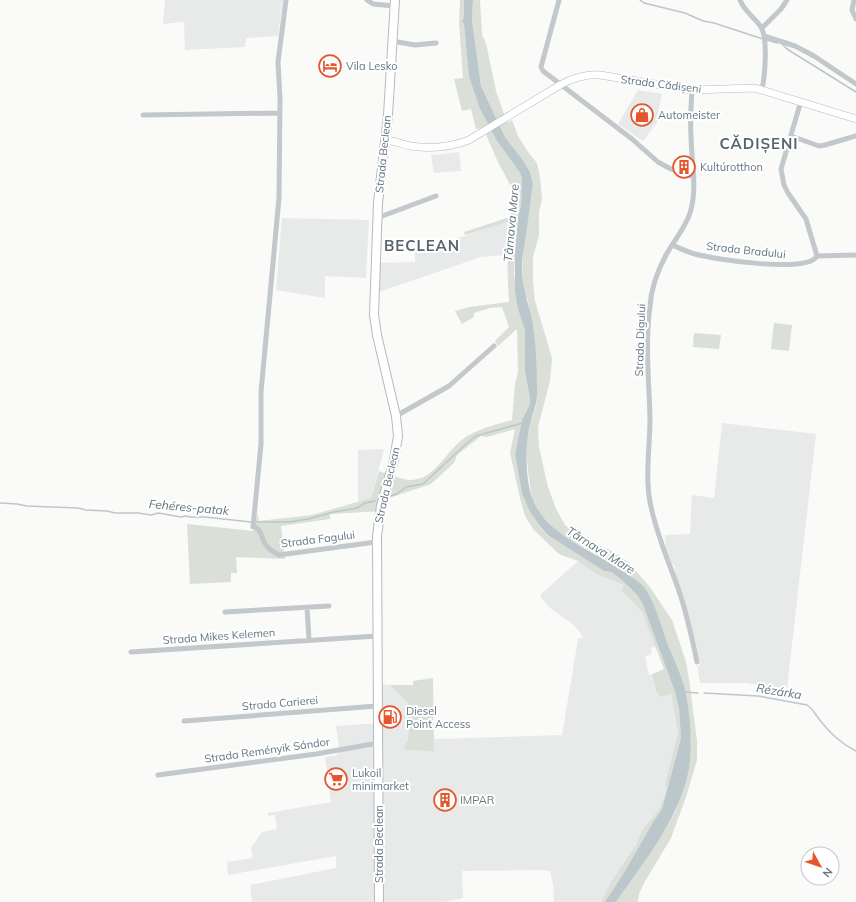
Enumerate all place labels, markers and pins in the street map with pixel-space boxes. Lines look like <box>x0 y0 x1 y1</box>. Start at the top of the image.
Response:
hotel icon: Vila Lesko <box>317 53 343 79</box>
place label: Vila Lesko <box>346 59 398 73</box>
shop icon: Automeister <box>629 102 655 128</box>
place label: Automeister <box>658 108 720 122</box>
building icon: Kultúrotthon <box>671 154 697 180</box>
place label: Kultúrotthon <box>700 160 763 174</box>
fuel station icon: Diesel Point Access <box>377 704 403 730</box>
place label: Diesel Point Access <box>406 704 471 731</box>
supermarket icon: Lukoil minimarket <box>323 766 349 792</box>
place label: Lukoil minimarket <box>352 766 409 793</box>
building icon: IMPAR <box>432 787 458 813</box>
place label: IMPAR <box>460 793 495 807</box>

